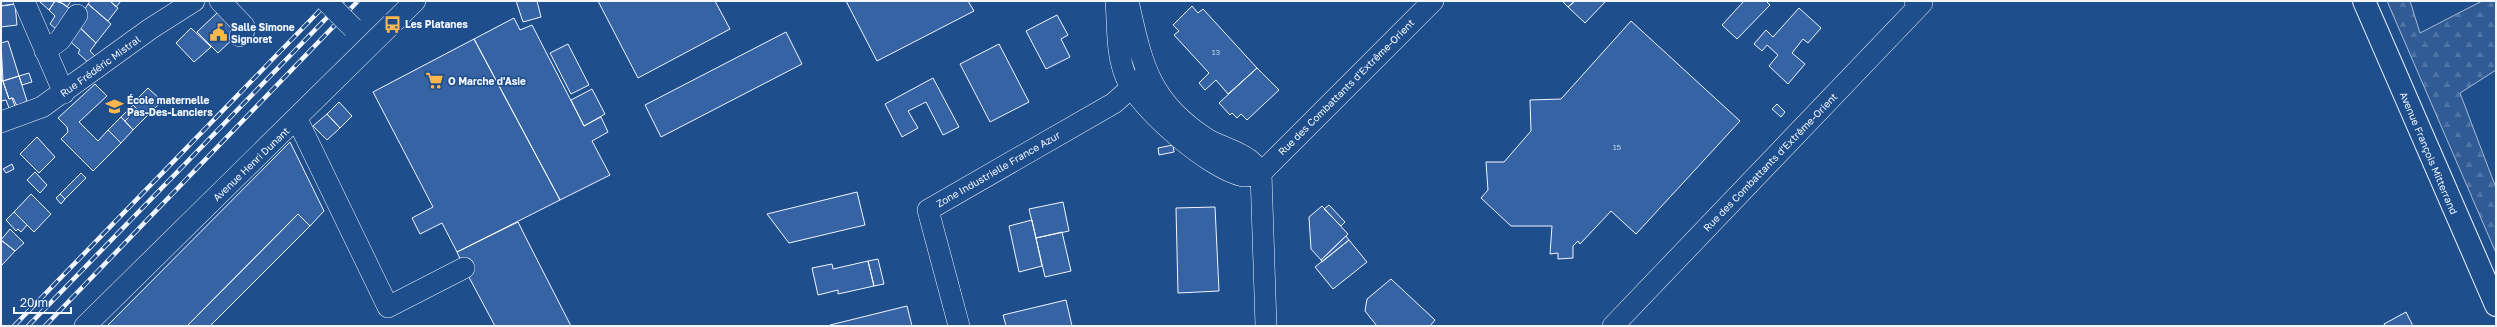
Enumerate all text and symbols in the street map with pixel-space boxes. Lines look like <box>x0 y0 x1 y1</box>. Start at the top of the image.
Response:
bus stop icon: Les Platanes <box>382 14 402 34</box>
street label: Rue des Combattants d'Extrême-Orient <box>1275 16 1417 158</box>
place label: Les Platanes <box>405 18 468 30</box>
place label: Salle Simone Signoret <box>231 21 295 45</box>
public building icon: Salle Simone Signoret <box>208 23 228 43</box>
street label: Rue Frédéric Mistral <box>58 33 142 99</box>
house number: 13 <box>1212 47 1221 57</box>
supermarket icon: O Marche d'Asie <box>425 71 445 91</box>
place label: O Marche d'Asie <box>448 75 526 87</box>
street label: Rue des Combattants d'Extrême-Orient <box>1701 90 1839 234</box>
street label: Avenue François Mitterrand <box>2398 90 2460 216</box>
place label: École maternelle Pas-Des-Lanciers <box>127 94 213 118</box>
school or university icon: École maternelle Pas-Des-Lanciers <box>104 96 124 116</box>
street label: Avenue Henri Dunant <box>210 124 292 204</box>
street label: Zone Industrielle France Azur <box>934 128 1062 209</box>
house number: 15 <box>1613 142 1622 152</box>
scale bar <box>14 289 71 315</box>
text: 20 m <box>20 295 48 310</box>

